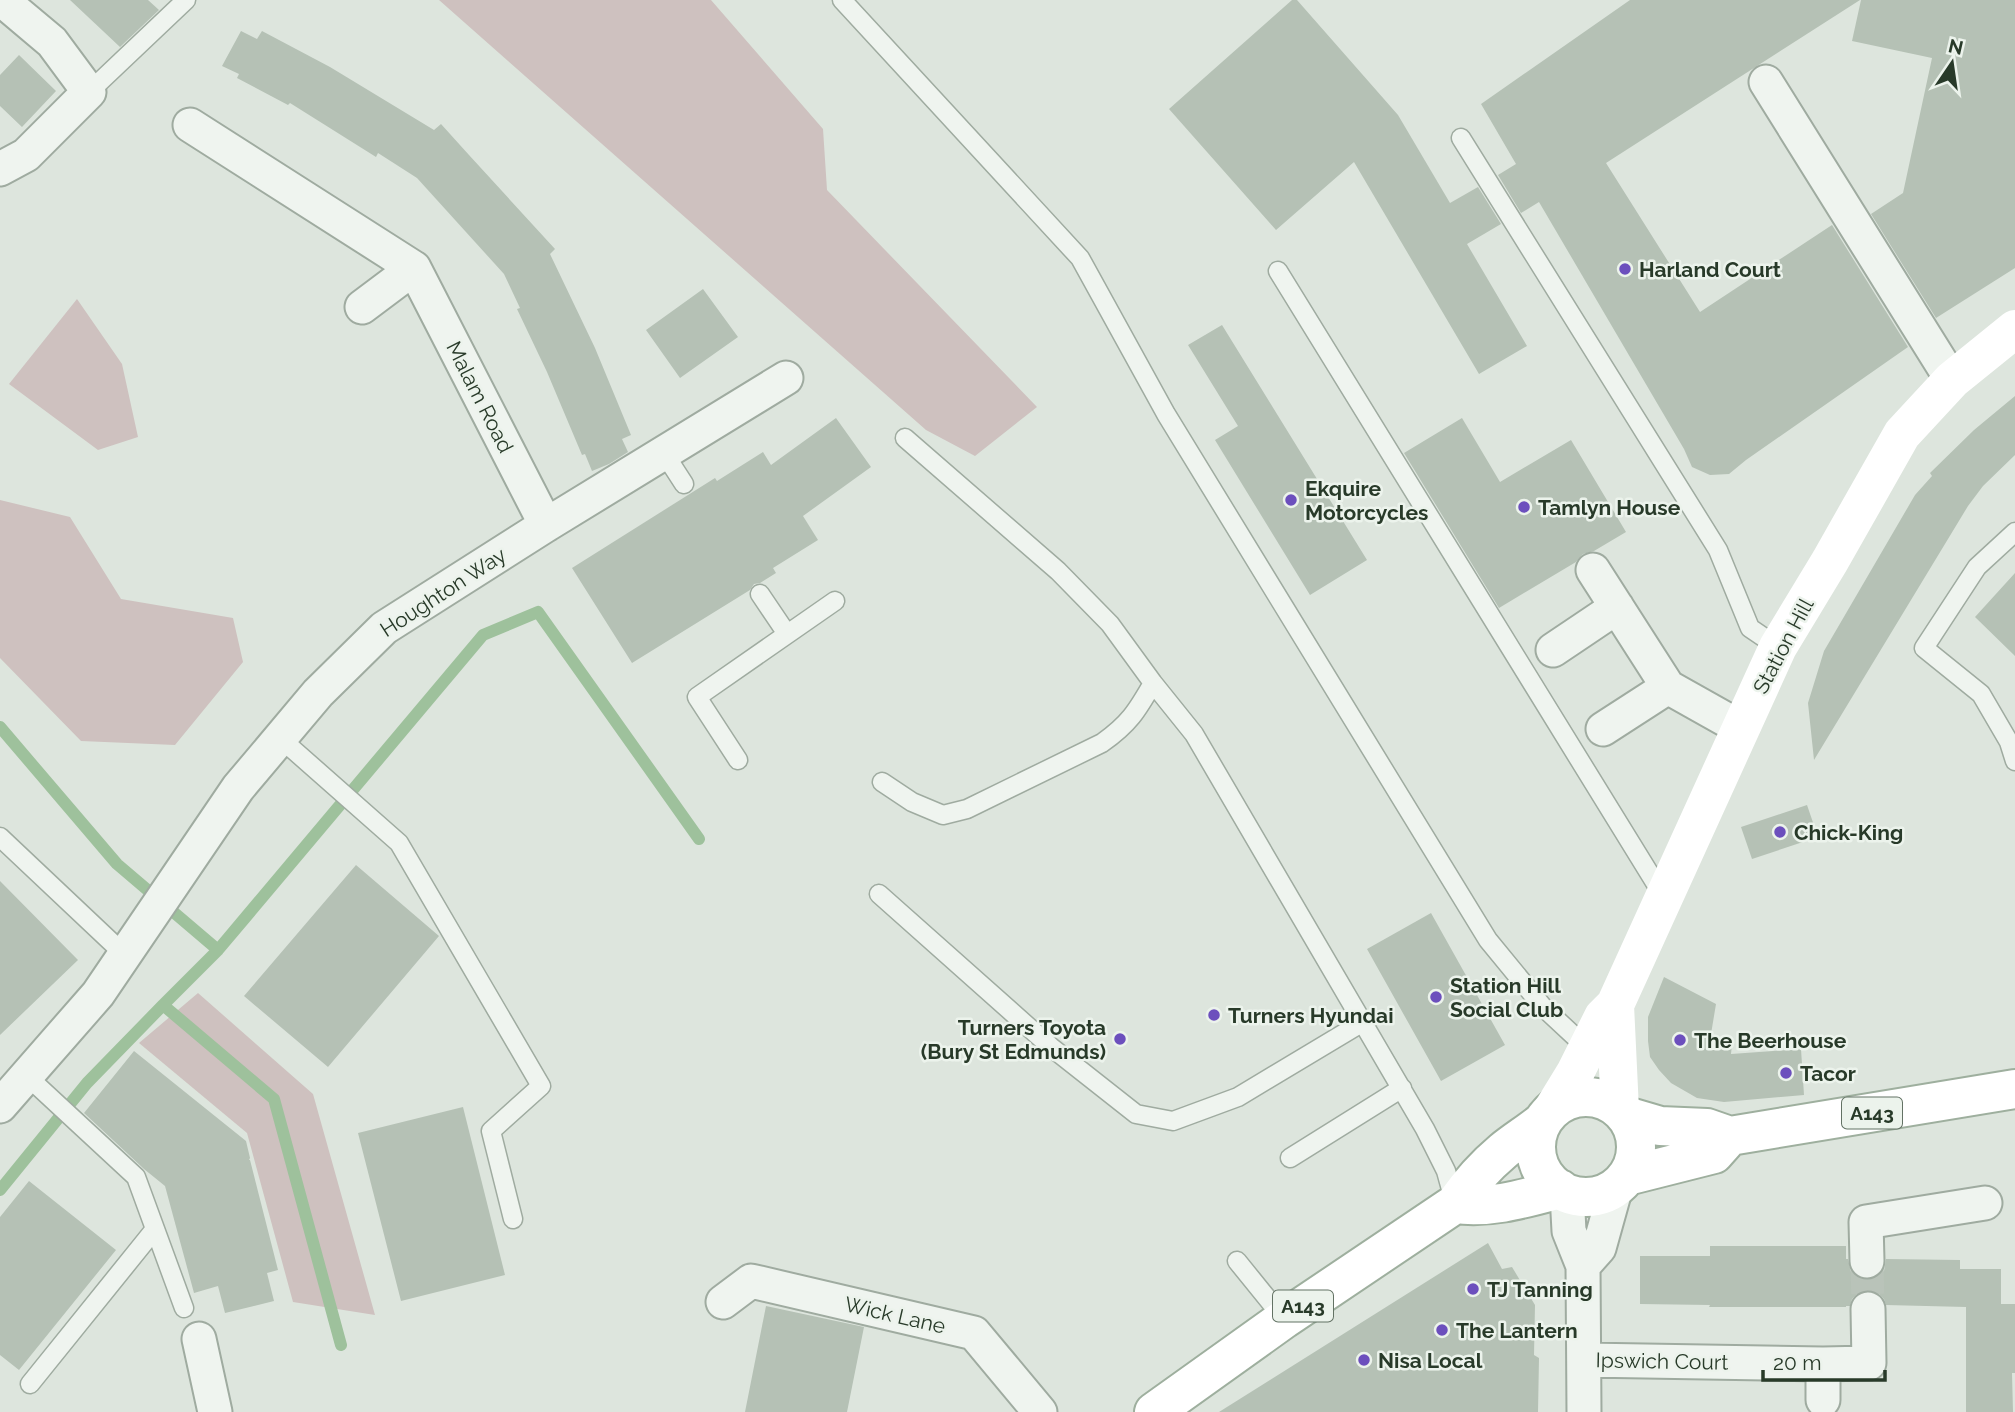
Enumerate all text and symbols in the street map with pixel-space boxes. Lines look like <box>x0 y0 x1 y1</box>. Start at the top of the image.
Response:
north arrow <box>1917 28 1987 98</box>
text: N <box>1946 34 1965 59</box>
place label: Harland Court <box>1639 257 1781 282</box>
marker: Harland Court <box>1617 261 1633 277</box>
street label: Malam Road <box>441 337 519 457</box>
place label: Ekquire Motorcycles <box>1305 476 1428 525</box>
marker: Ekquire Motorcycles <box>1283 492 1299 508</box>
place label: Tamlyn House <box>1538 495 1681 520</box>
marker: Tamlyn House <box>1516 499 1532 515</box>
street label: Houghton Way <box>375 542 511 642</box>
street label: Station Hill <box>1748 594 1819 698</box>
place label: Chick-King <box>1794 820 1903 845</box>
marker: Chick-King <box>1772 824 1788 840</box>
place label: Station Hill Social Club <box>1450 973 1563 1022</box>
marker: Station Hill Social Club <box>1428 989 1444 1005</box>
place label: Turners Hyundai <box>1228 1003 1394 1028</box>
marker: Turners Hyundai <box>1206 1007 1222 1023</box>
place label: Turners Toyota (Bury St Edmunds) <box>921 1015 1106 1064</box>
place label: The Beerhouse <box>1694 1028 1847 1053</box>
marker: Turners Toyota (Bury St Edmunds) <box>1112 1031 1128 1047</box>
marker: The Beerhouse <box>1672 1032 1688 1048</box>
place label: Tacor <box>1800 1061 1856 1086</box>
marker: Tacor <box>1778 1065 1794 1081</box>
road number: A143 <box>1842 1098 1902 1128</box>
place label: TJ Tanning <box>1487 1277 1593 1302</box>
marker: TJ Tanning <box>1465 1281 1481 1297</box>
road number: A143 <box>1273 1290 1333 1322</box>
street label: Wick Lane <box>842 1291 948 1339</box>
place label: The Lantern <box>1456 1318 1578 1343</box>
marker: The Lantern <box>1434 1322 1450 1338</box>
scale bar <box>1763 1338 1885 1382</box>
street label: Ipswich Court <box>1595 1347 1729 1375</box>
place label: Nisa Local <box>1378 1348 1483 1373</box>
text: 20 m <box>1773 1350 1821 1375</box>
marker: Nisa Local <box>1356 1352 1372 1368</box>

